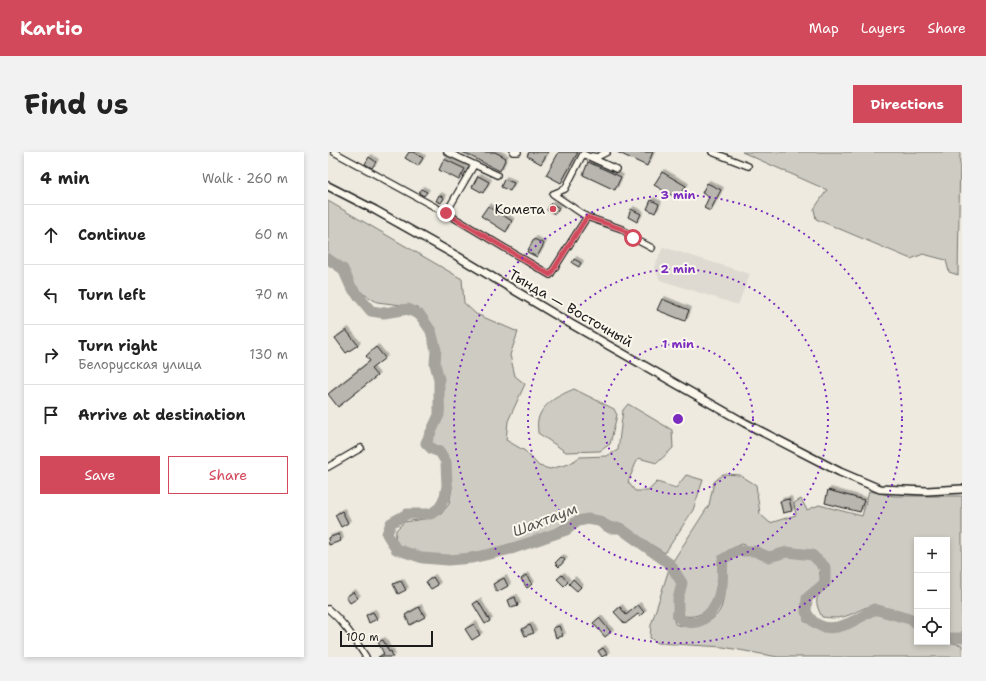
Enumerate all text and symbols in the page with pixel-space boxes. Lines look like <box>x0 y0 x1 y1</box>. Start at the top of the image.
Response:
text: Kartio <box>20 16 83 41</box>
text: Map <box>809 19 839 37</box>
text: Layers <box>861 19 905 37</box>
text: Share <box>927 19 966 37</box>
text: Find us <box>24 85 129 123</box>
button: Directions <box>853 85 962 123</box>
text: 4 min <box>40 167 90 189</box>
text: Walk · 260 m <box>202 170 288 187</box>
text: 3 min <box>661 187 696 203</box>
place label: Комета <box>494 200 545 218</box>
route end <box>437 204 455 222</box>
marker: Комета <box>548 204 558 214</box>
icon: ahead <box>40 224 62 246</box>
text: Continue <box>78 225 146 245</box>
text: 60 m <box>255 226 288 243</box>
route start <box>624 229 642 247</box>
text: 2 min <box>661 261 696 277</box>
street label: Тында — Восточный <box>506 265 636 351</box>
icon: left <box>40 284 62 306</box>
text: Turn left <box>78 285 146 305</box>
text: 70 m <box>254 286 288 303</box>
text: Turn right <box>78 336 158 356</box>
text: 1 min <box>662 336 694 352</box>
icon: right <box>40 344 62 366</box>
text: 130 m <box>250 346 288 363</box>
text: Белорусская улица <box>78 356 202 373</box>
icon: arrive <box>40 404 62 426</box>
text: Arrive at destination <box>78 405 246 425</box>
centre of rings <box>671 412 685 426</box>
button: Save <box>40 456 160 494</box>
button: Share <box>168 456 288 494</box>
water label: Шахтаум <box>510 498 580 542</box>
map controls <box>914 537 950 645</box>
button: + <box>914 537 950 573</box>
button: − <box>914 573 950 609</box>
button: locate <box>914 609 950 645</box>
scale bar <box>340 629 433 648</box>
text: 100 m <box>346 630 379 645</box>

